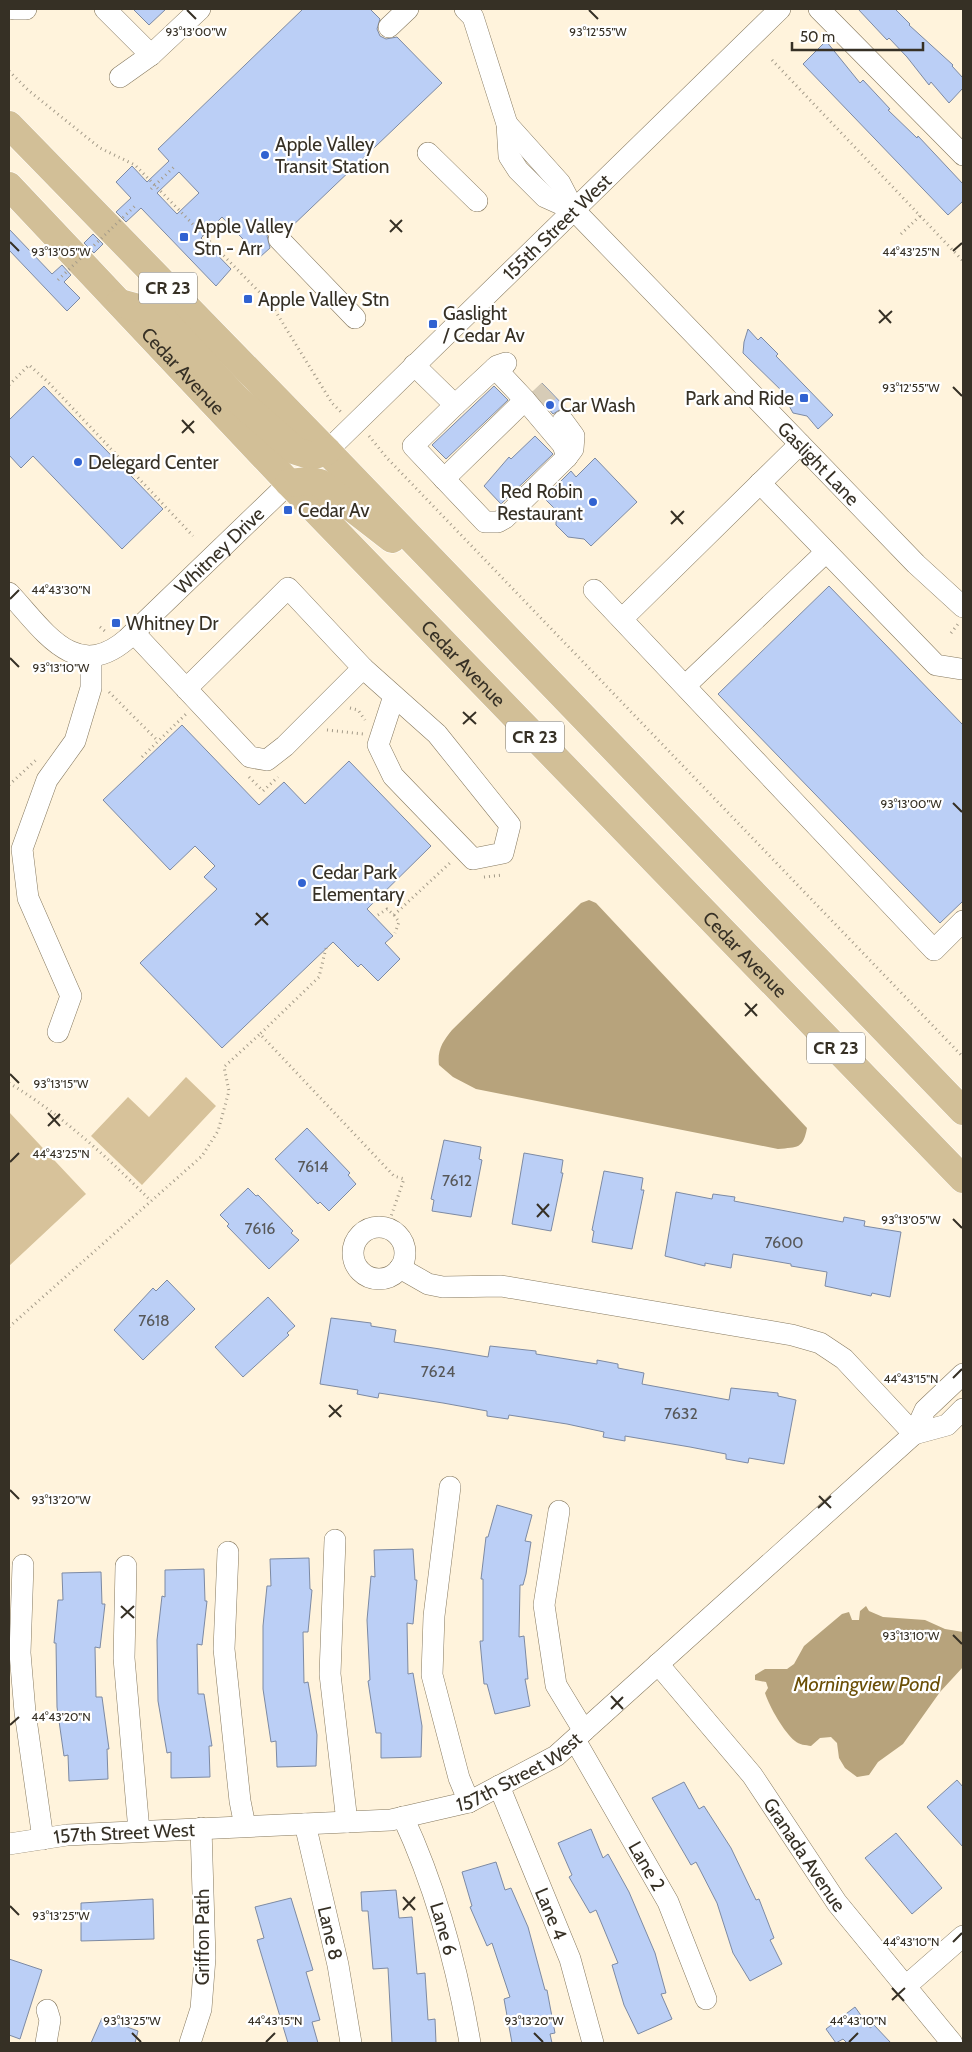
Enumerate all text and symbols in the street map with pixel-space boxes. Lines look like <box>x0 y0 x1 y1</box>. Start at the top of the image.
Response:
scale bar <box>792 20 923 52</box>
text: 93°13'00"W <box>165 24 227 39</box>
text: 93°12'55"W <box>569 24 627 39</box>
text: 50 m <box>800 28 835 46</box>
place label: Apple Valley Transit Station <box>275 133 389 178</box>
marker: Apple Valley Transit Station <box>259 149 271 161</box>
street label: 155th Street West <box>498 169 616 285</box>
place label: Apple Valley Stn - Arr <box>194 215 294 260</box>
marker: Apple Valley Stn - Arr <box>178 231 190 243</box>
text: 93°13'05"W <box>31 244 91 259</box>
text: 44°43'25"N <box>882 244 940 259</box>
road number: CR 23 <box>139 272 197 304</box>
place label: Apple Valley Stn <box>258 288 389 311</box>
marker: Apple Valley Stn <box>242 293 254 305</box>
place label: Gaslight / Cedar Av <box>442 302 526 347</box>
marker: Gaslight / Cedar Av <box>427 318 439 330</box>
street label: Cedar Avenue <box>137 322 230 419</box>
text: 93°12'55"W <box>882 380 940 395</box>
place label: Park and Ride <box>685 387 794 410</box>
marker: Park and Ride <box>798 392 810 404</box>
place label: Car Wash <box>560 394 636 417</box>
marker: Car Wash <box>544 399 556 411</box>
street label: Gaslight Lane <box>773 417 865 510</box>
place label: Delegard Center <box>88 451 218 474</box>
marker: Delegard Center <box>72 456 84 468</box>
place label: Red Robin Restaurant <box>497 480 584 525</box>
marker: Red Robin Restaurant <box>587 496 599 508</box>
place label: Cedar Av <box>298 499 370 522</box>
street label: Whitney Drive <box>170 502 269 599</box>
marker: Cedar Av <box>282 504 294 516</box>
text: 44°43'30"N <box>31 582 91 597</box>
place label: Whitney Dr <box>126 612 219 635</box>
street label: Cedar Avenue <box>416 615 511 711</box>
marker: Whitney Dr <box>110 617 122 629</box>
text: 93°13'10"W <box>33 660 90 675</box>
road number: CR 23 <box>506 722 564 752</box>
text: 93°13'00"W <box>880 796 942 811</box>
place label: Cedar Park Elementary <box>312 861 405 906</box>
marker: Cedar Park Elementary <box>296 877 308 889</box>
street label: Cedar Avenue <box>698 906 792 1002</box>
road number: CR 23 <box>807 1032 865 1064</box>
text: 93°13'15"W <box>34 1076 89 1091</box>
text: 44°43'25"N <box>32 1146 90 1161</box>
house number: 7614 <box>297 1157 329 1176</box>
house number: 7612 <box>442 1171 472 1190</box>
text: 93°13'05"W <box>881 1212 941 1227</box>
house number: 7616 <box>245 1219 275 1238</box>
house number: 7600 <box>764 1233 804 1252</box>
house number: 7618 <box>138 1311 170 1330</box>
house number: 7624 <box>421 1362 455 1381</box>
text: 44°43'15"N <box>883 1371 939 1386</box>
house number: 7632 <box>664 1404 698 1423</box>
text: 93°13'20"W <box>31 1492 91 1507</box>
text: 93°13'10"W <box>883 1628 940 1643</box>
water label: Morningview Pond <box>793 1672 941 1696</box>
text: 44°43'20"N <box>31 1709 91 1724</box>
street label: 157th Street West <box>454 1727 587 1816</box>
street label: Granada Avenue <box>759 1793 851 1916</box>
street label: 157th Street West <box>52 1818 196 1848</box>
street label: Lane 2 <box>624 1837 670 1895</box>
street label: Lane 4 <box>530 1884 572 1943</box>
street label: Griffon Path <box>191 1889 214 1985</box>
street label: Lane 6 <box>425 1899 462 1958</box>
street label: Lane 8 <box>313 1904 348 1962</box>
text: 93°13'25"W <box>32 1908 90 1923</box>
text: 44°43'10"N <box>882 1934 940 1949</box>
text: 93°13'25"W <box>103 2013 161 2028</box>
text: 44°43'15"N <box>247 2013 303 2028</box>
text: 93°13'20"W <box>504 2013 564 2028</box>
text: 44°43'10"N <box>829 2013 887 2028</box>

